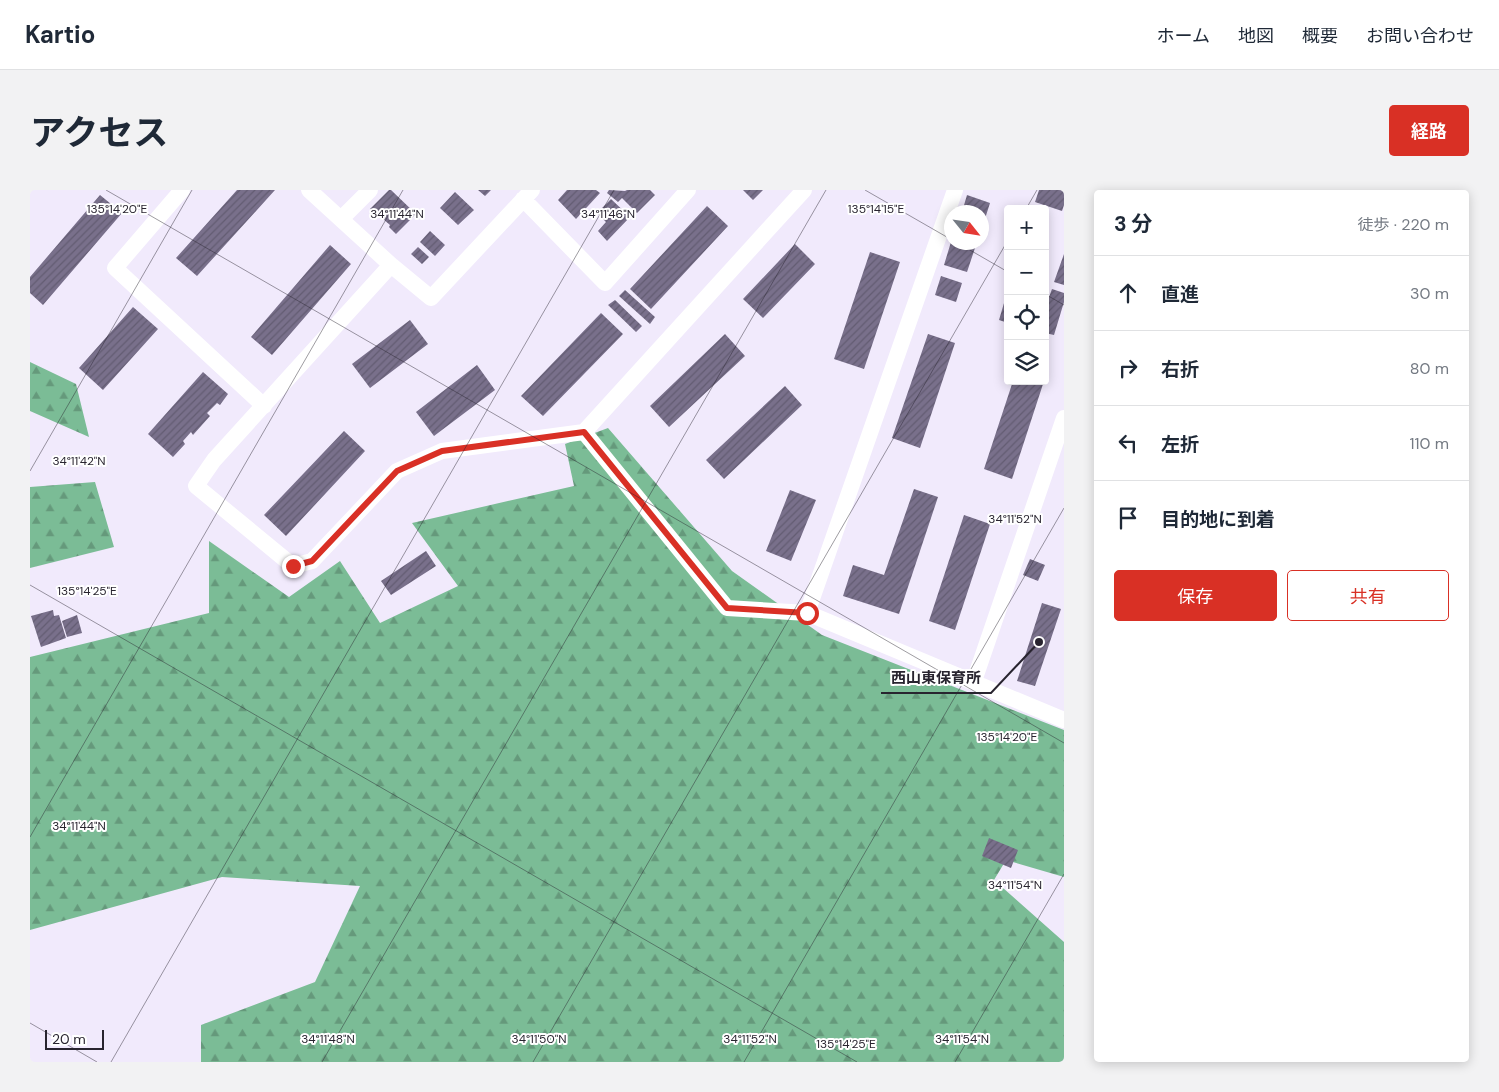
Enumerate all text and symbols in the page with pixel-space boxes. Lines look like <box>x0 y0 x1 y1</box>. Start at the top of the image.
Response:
text: Kartio <box>25 19 95 50</box>
text: ホーム <box>1157 24 1210 48</box>
text: 地図 <box>1238 24 1274 48</box>
text: 概要 <box>1302 24 1338 48</box>
text: お問い合わせ <box>1366 24 1474 48</box>
button: 経路 <box>1389 105 1469 156</box>
text: アクセス <box>30 110 168 156</box>
text: 135°14'20"E <box>87 201 147 217</box>
text: 135°14'15"E <box>848 201 904 217</box>
north arrow <box>944 205 989 250</box>
map controls <box>1004 205 1049 385</box>
button: + <box>1004 205 1049 250</box>
text: 34°11'44"N <box>370 206 424 222</box>
text: 34°11'46"N <box>581 206 635 222</box>
text: 3 分 <box>1114 210 1153 238</box>
text: 徒歩 · 220 m <box>1358 214 1449 235</box>
button: − <box>1004 250 1049 295</box>
icon: ahead <box>1114 279 1142 307</box>
text: 直進 <box>1161 282 1199 307</box>
text: 30 m <box>1410 283 1449 304</box>
button: locate <box>1004 295 1049 340</box>
button: layers <box>1004 340 1049 385</box>
icon: right <box>1114 354 1142 382</box>
text: 右折 <box>1161 357 1199 382</box>
text: 80 m <box>1410 358 1449 379</box>
icon: left <box>1114 429 1142 457</box>
text: 左折 <box>1161 432 1199 457</box>
text: 110 m <box>1410 433 1449 454</box>
text: 34°11'42"N <box>52 453 106 469</box>
icon: arrive <box>1114 504 1142 532</box>
text: 目的地に到着 <box>1161 507 1275 532</box>
text: 34°11'52"N <box>988 511 1042 527</box>
route end <box>282 555 305 578</box>
button: 保存 <box>1114 570 1277 621</box>
button: 共有 <box>1287 570 1449 621</box>
text: 135°14'25"E <box>57 583 117 599</box>
route start <box>796 602 819 625</box>
callout: 西山東保育所 <box>881 663 991 693</box>
text: 西山東保育所 <box>891 668 981 688</box>
text: 135°14'20"E <box>977 729 1037 745</box>
text: 34°11'44"N <box>52 818 106 834</box>
text: 34°11'54"N <box>988 877 1042 893</box>
scale bar <box>45 1027 104 1050</box>
text: 20 m <box>52 1030 86 1048</box>
text: 34°11'48"N <box>301 1031 355 1047</box>
text: 34°11'50"N <box>512 1031 566 1047</box>
text: 34°11'52"N <box>723 1031 777 1047</box>
text: 34°11'54"N <box>935 1031 989 1047</box>
text: 135°14'25"E <box>816 1036 876 1052</box>

